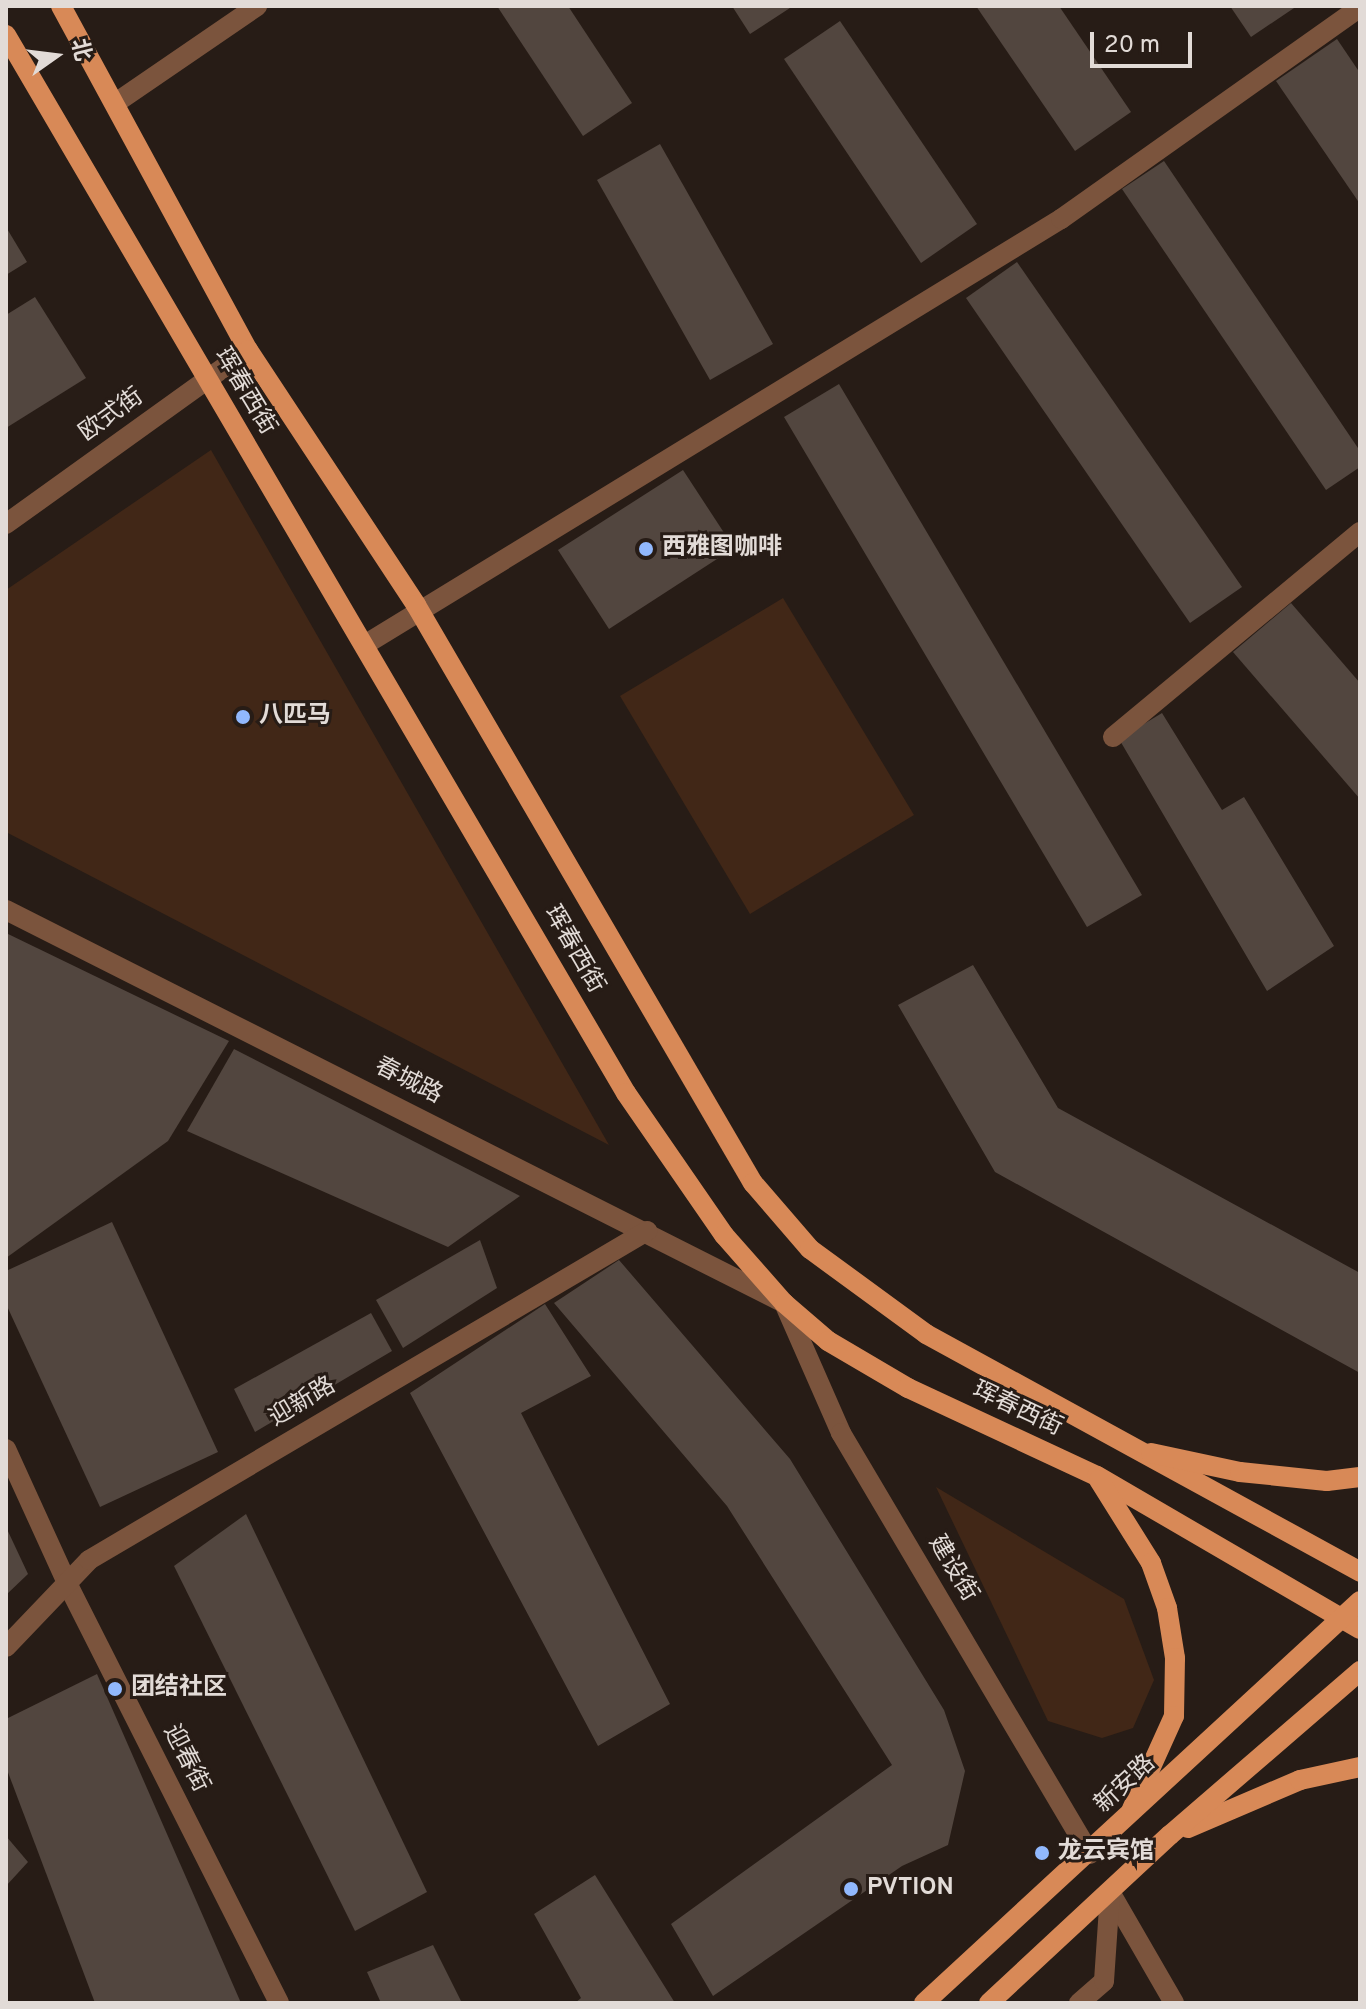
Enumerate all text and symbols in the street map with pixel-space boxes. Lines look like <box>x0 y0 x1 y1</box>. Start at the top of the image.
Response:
north arrow <box>16 16 96 96</box>
scale bar <box>1094 16 1196 66</box>
text: 20 m <box>1104 31 1160 61</box>
text: 北 <box>64 36 96 64</box>
street label: 珲春西街 <box>207 343 281 441</box>
street label: 欧式街 <box>74 383 150 449</box>
place label: 西雅图咖啡 <box>662 535 782 563</box>
marker: 西雅图咖啡 <box>637 540 655 558</box>
place label: 八匹马 <box>259 703 331 731</box>
marker: 八匹马 <box>234 708 252 726</box>
street label: 珲春西街 <box>537 901 609 999</box>
street label: 春城路 <box>369 1053 447 1111</box>
street label: 迎新路 <box>265 1372 341 1434</box>
street label: 珲春西街 <box>967 1377 1067 1443</box>
street label: 建设街 <box>921 1531 983 1607</box>
place label: 团结社区 <box>131 1675 227 1703</box>
marker: 团结社区 <box>106 1680 124 1698</box>
street label: 迎春街 <box>156 1720 214 1798</box>
street label: 新安路 <box>1090 1750 1162 1820</box>
place label: 龙云宾馆 <box>1058 1839 1154 1867</box>
marker: 龙云宾馆 <box>1033 1844 1051 1862</box>
place label: PVTION <box>867 1875 954 1903</box>
marker: PVTION <box>842 1880 860 1898</box>

